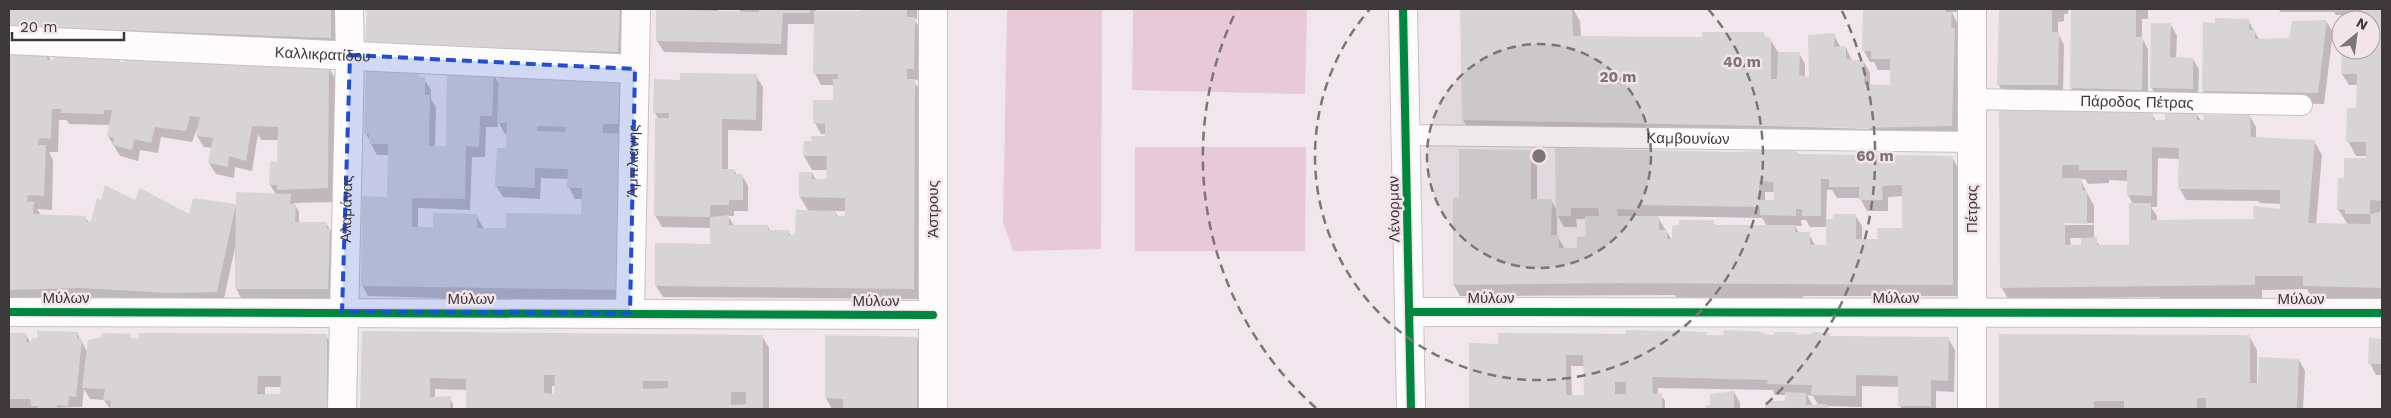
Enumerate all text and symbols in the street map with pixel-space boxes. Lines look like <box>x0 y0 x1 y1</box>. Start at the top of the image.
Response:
scale bar <box>12 10 125 42</box>
north arrow <box>2331 10 2381 60</box>
text: N <box>2354 14 2371 33</box>
text: 20 m <box>20 18 58 36</box>
street label: Καλλικρατίδου <box>274 43 371 66</box>
text: 40 m <box>1723 53 1761 71</box>
text: 20 m <box>1599 68 1637 86</box>
street label: Πάροδος Πέτρας <box>2080 92 2194 112</box>
street label: Άμπλιανης <box>623 124 643 198</box>
street label: Καμβουνίων <box>1646 129 1730 148</box>
centre of rings <box>1530 147 1548 165</box>
text: 60 m <box>1856 147 1894 165</box>
street label: Αλαμάνας <box>337 175 356 243</box>
street label: Λένορμαν <box>1384 176 1404 242</box>
street label: Άστρους <box>924 180 942 238</box>
street label: Πέτρας <box>1963 185 1981 233</box>
street label: Μύλων <box>42 289 90 307</box>
street label: Μύλων <box>1467 289 1515 307</box>
street label: Μύλων <box>1872 289 1920 307</box>
street label: Μύλων <box>447 290 495 308</box>
street label: Μύλων <box>2277 290 2325 308</box>
street label: Μύλων <box>852 292 900 310</box>

